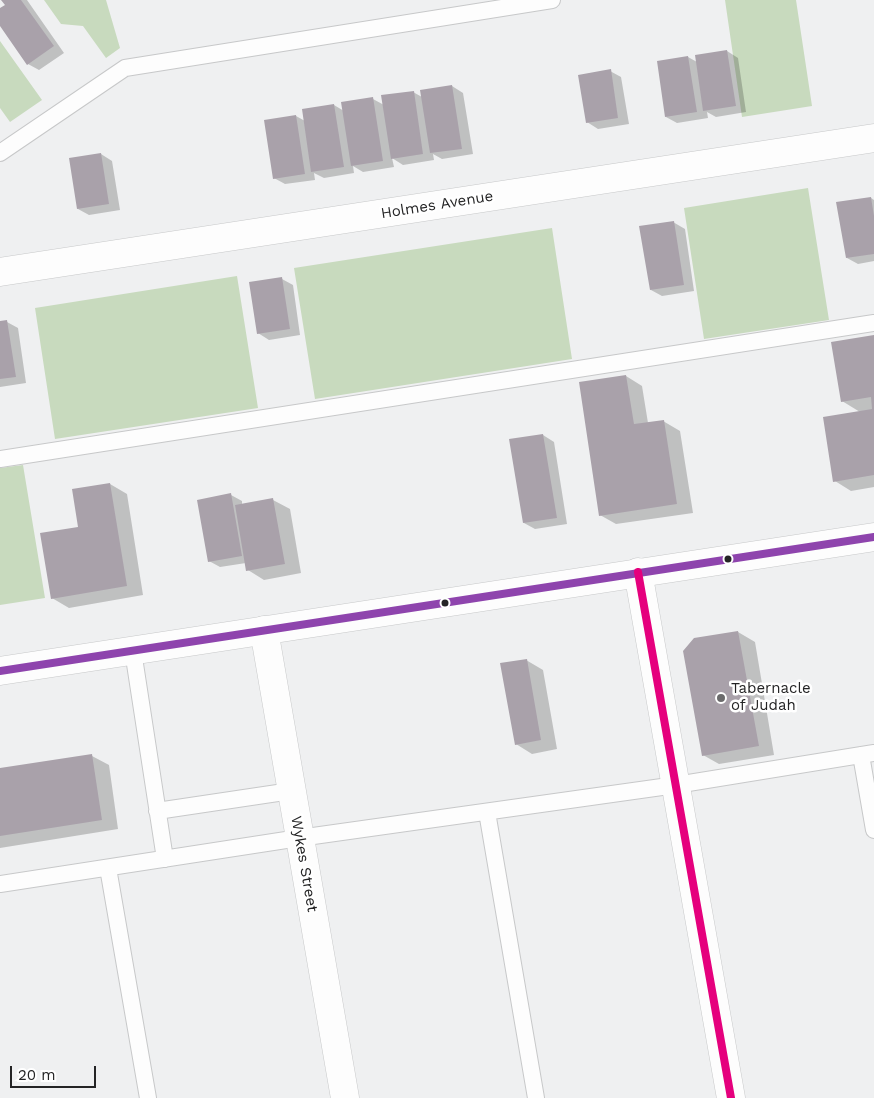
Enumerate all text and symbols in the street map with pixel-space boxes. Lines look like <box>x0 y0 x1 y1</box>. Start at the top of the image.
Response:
street label: Holmes Avenue <box>380 187 494 223</box>
unlabelled marker <box>723 554 733 564</box>
unlabelled marker <box>440 598 450 608</box>
place label: Tabernacle of Judah <box>731 680 811 715</box>
marker: Tabernacle of Judah <box>715 692 727 704</box>
street label: Wykes Street <box>287 815 321 913</box>
scale bar <box>12 1056 99 1088</box>
text: 20 m <box>18 1066 56 1084</box>

